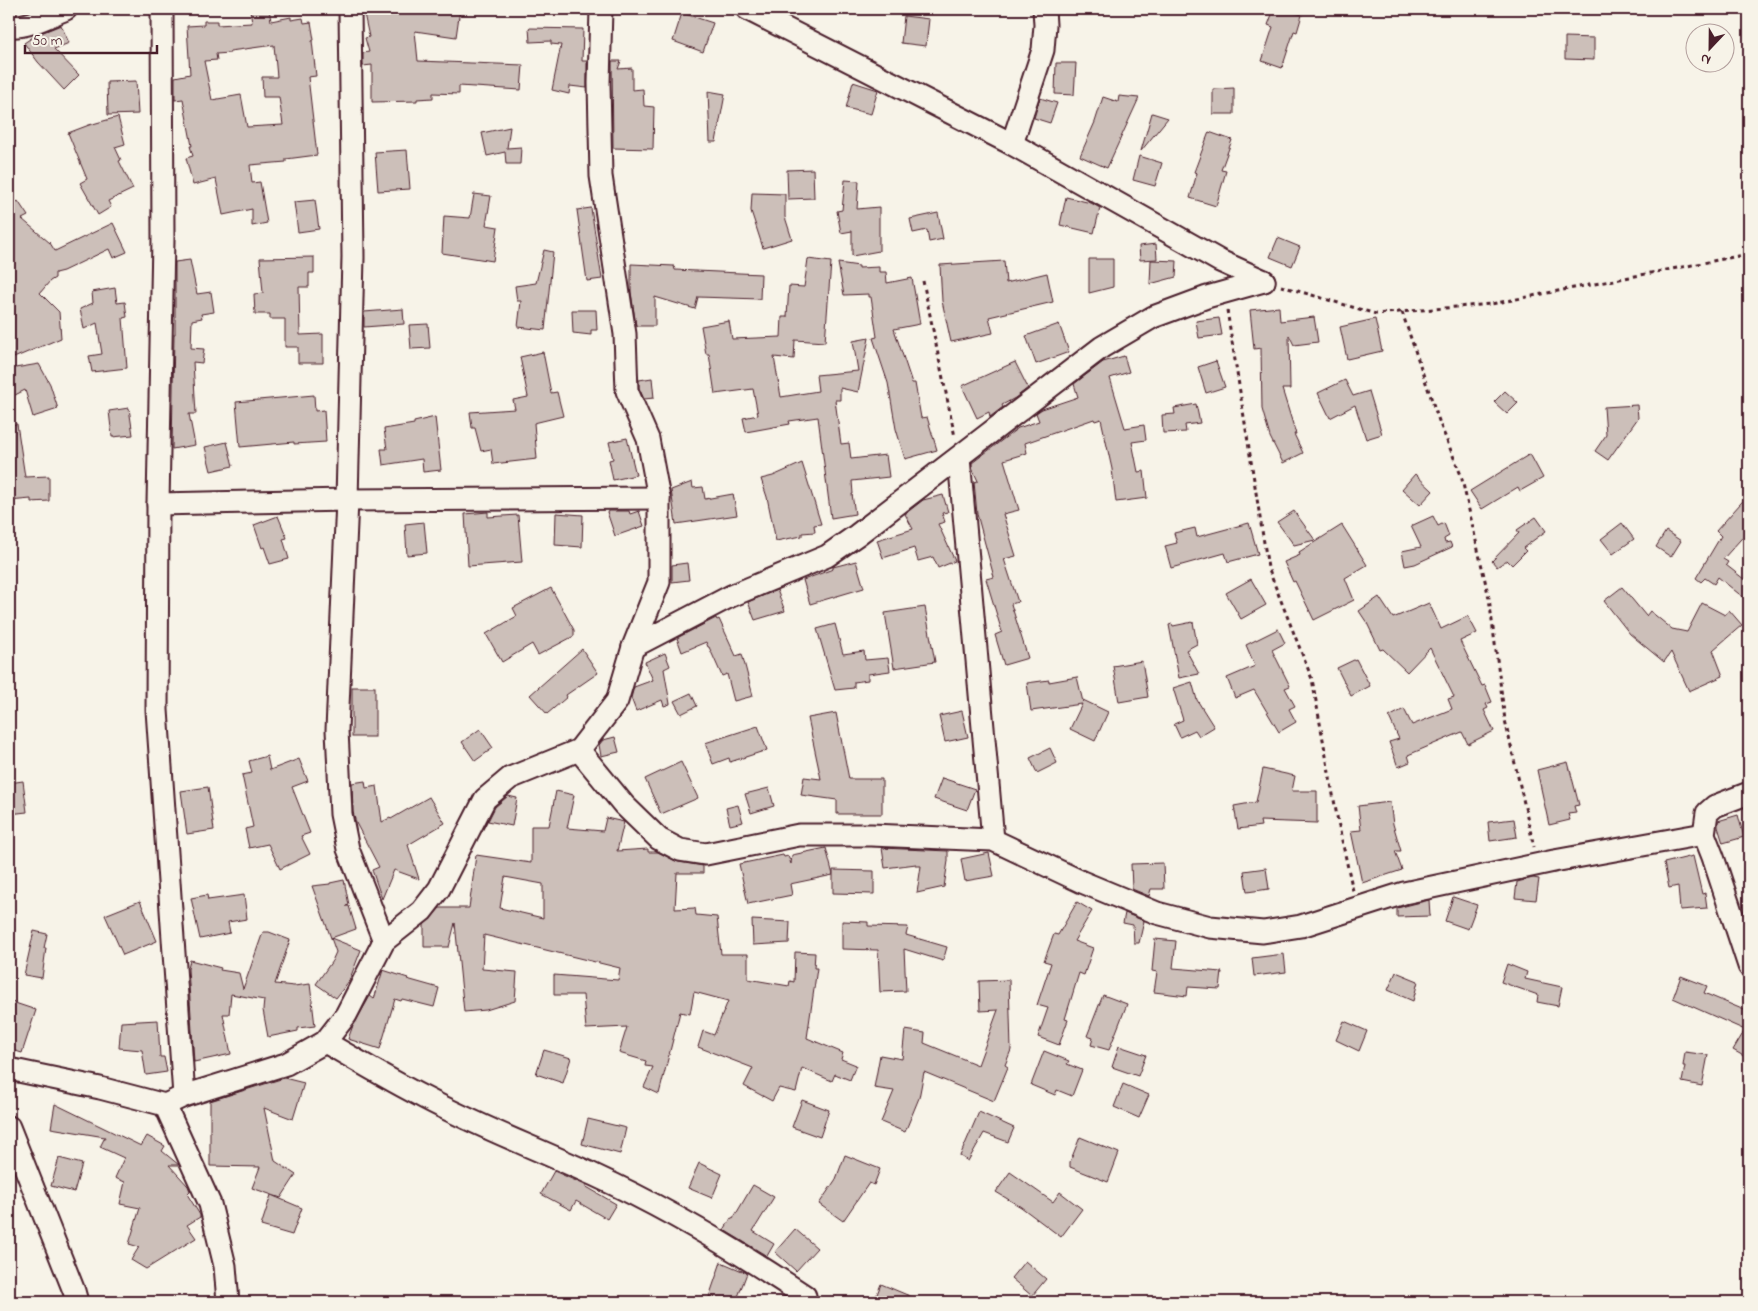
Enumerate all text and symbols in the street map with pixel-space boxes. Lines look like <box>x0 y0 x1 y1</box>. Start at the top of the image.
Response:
scale bar <box>25 22 158 54</box>
north arrow <box>1686 22 1736 72</box>
text: 50 m <box>32 30 63 52</box>
text: N <box>1697 47 1714 70</box>

